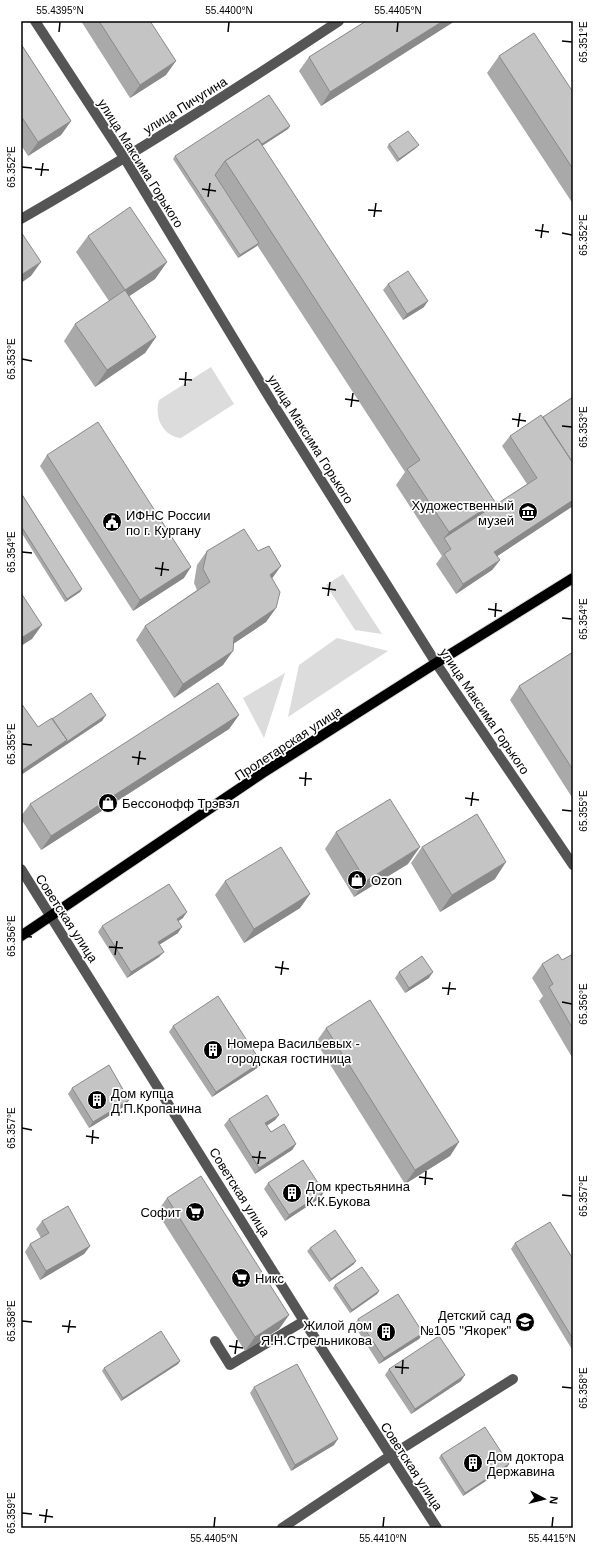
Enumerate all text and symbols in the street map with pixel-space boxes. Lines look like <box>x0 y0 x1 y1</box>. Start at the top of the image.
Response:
text: 55.4395°N <box>36 5 84 16</box>
text: 55.4400°N <box>205 5 253 16</box>
text: 55.4405°N <box>374 5 422 16</box>
text: 65.351°E <box>578 21 589 63</box>
street label: улица Пичугина <box>141 73 230 137</box>
street label: улица Максима Горького <box>95 96 186 230</box>
text: 65.352°E <box>6 146 17 188</box>
text: 65.352°E <box>578 214 589 256</box>
text: 65.353°E <box>6 338 17 380</box>
street label: улица Максима Горького <box>265 372 356 506</box>
text: 65.353°E <box>578 406 589 448</box>
place label: Художественный музей <box>412 498 514 528</box>
museum icon: Художественный музей <box>517 501 539 523</box>
place label: ИФНС России по г. Кургану <box>126 508 210 538</box>
public building icon: ИФНС России по г. Кургану <box>101 511 123 533</box>
text: 65.354°E <box>6 531 17 573</box>
text: 65.354°E <box>578 598 589 640</box>
street label: улица Максима Горького <box>437 645 532 777</box>
street label: Пролетарская улица <box>232 703 345 784</box>
text: 65.355°E <box>6 723 17 765</box>
text: 65.355°E <box>578 790 589 832</box>
shop icon: Бессонофф Трэвэл <box>97 792 119 814</box>
place label: Бессонофф Трэвэл <box>122 796 239 811</box>
shop icon: Ozon <box>346 869 368 891</box>
street label: Советская улица <box>32 871 101 966</box>
place label: Ozon <box>371 873 402 888</box>
text: 65.356°E <box>6 915 17 957</box>
text: 65.356°E <box>578 983 589 1025</box>
place label: Номера Васильевых - городская гостиница <box>227 1036 360 1066</box>
building icon: Номера Васильевых - городская гостиница <box>202 1039 224 1061</box>
place label: Дом купца Д.П.Кропанина <box>111 1086 202 1116</box>
building icon: Дом купца Д.П.Кропанина <box>86 1089 108 1111</box>
text: 65.357°E <box>6 1107 17 1149</box>
street label: Советская улица <box>206 1145 273 1240</box>
text: 65.357°E <box>578 1175 589 1217</box>
place label: Дом крестьянина К.К.Букова <box>306 1179 411 1209</box>
building icon: Дом крестьянина К.К.Букова <box>281 1182 303 1204</box>
supermarket icon: Софит <box>184 1201 206 1223</box>
place label: Софит <box>140 1205 181 1220</box>
supermarket icon: Никс <box>230 1267 252 1289</box>
place label: Никс <box>255 1271 284 1286</box>
text: 65.358°E <box>6 1300 17 1342</box>
place label: Детский сад №105 "Якорек" <box>420 1308 511 1338</box>
school or university icon: Детский сад №105 "Якорек" <box>514 1311 536 1333</box>
place label: Жилой дом Я.Н.Стрельникова <box>261 1318 373 1348</box>
building icon: Жилой дом Я.Н.Стрельникова <box>375 1321 397 1343</box>
text: 65.358°E <box>578 1367 589 1409</box>
street label: Советская улица <box>377 1419 446 1514</box>
place label: Дом доктора Державина <box>487 1449 565 1479</box>
building icon: Дом доктора Державина <box>462 1452 484 1474</box>
north arrow <box>524 1479 564 1519</box>
text: 65.359°E <box>6 1492 17 1534</box>
text: N <box>547 1496 560 1505</box>
text: 55.4405°N <box>190 1533 238 1544</box>
text: 55.4410°N <box>359 1533 407 1544</box>
text: 55.4415°N <box>528 1533 576 1544</box>

